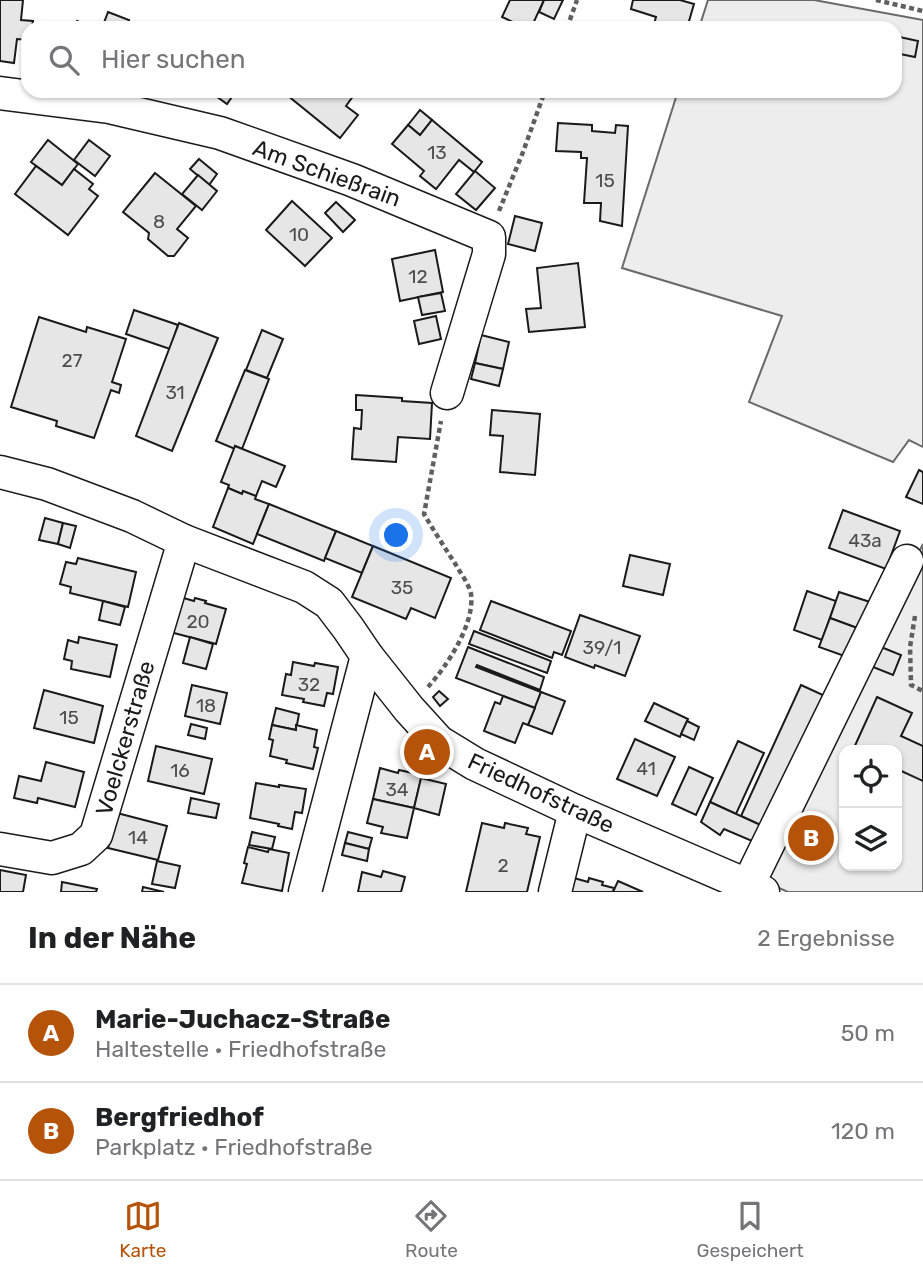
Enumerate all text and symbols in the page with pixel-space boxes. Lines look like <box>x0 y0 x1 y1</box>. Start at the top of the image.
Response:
search box <box>21 21 902 98</box>
icon: search <box>45 41 83 79</box>
text: Hier suchen <box>101 44 246 75</box>
street label: Am Schießrain <box>249 133 405 213</box>
house number: 13 <box>427 141 447 164</box>
house number: 15 <box>595 169 615 192</box>
house number: 8 <box>153 210 165 233</box>
house number: 10 <box>289 223 309 246</box>
house number: 12 <box>408 265 428 288</box>
house number: 27 <box>62 349 83 372</box>
house number: 31 <box>165 381 185 404</box>
your location <box>379 518 413 552</box>
house number: 43a <box>848 529 882 552</box>
house number: 35 <box>391 576 413 599</box>
house number: 20 <box>186 610 210 633</box>
house number: 39/1 <box>583 636 621 659</box>
street label: Voelckerstraße <box>90 657 160 819</box>
house number: 32 <box>298 673 320 696</box>
house number: 18 <box>196 694 216 717</box>
house number: 15 <box>59 706 79 729</box>
pin: A <box>404 726 450 778</box>
map controls <box>839 745 902 871</box>
button: locate <box>839 745 902 808</box>
street label: Friedhofstraße <box>463 747 619 839</box>
house number: 41 <box>636 757 656 780</box>
house number: 16 <box>170 759 190 782</box>
house number: 34 <box>385 778 409 801</box>
button: layers <box>839 808 902 871</box>
pin: B <box>788 812 834 864</box>
house number: 14 <box>128 826 148 849</box>
house number: 2 <box>497 854 509 877</box>
text: In der Nähe <box>28 920 196 956</box>
text: 2 Ergebnisse <box>757 924 895 952</box>
text: Marie-Juchacz-Straße <box>95 1004 390 1035</box>
text: A <box>43 1019 59 1047</box>
text: 50 m <box>841 1019 895 1047</box>
text: Haltestelle · Friedhofstraße <box>95 1035 386 1063</box>
text: Bergfriedhof <box>95 1102 264 1133</box>
text: B <box>43 1117 59 1145</box>
text: 120 m <box>831 1117 895 1145</box>
text: Parkplatz · Friedhofstraße <box>95 1133 373 1161</box>
tab: Karte <box>119 1197 166 1262</box>
tab: Route <box>405 1197 458 1262</box>
tab: Gespeichert <box>696 1197 804 1262</box>

